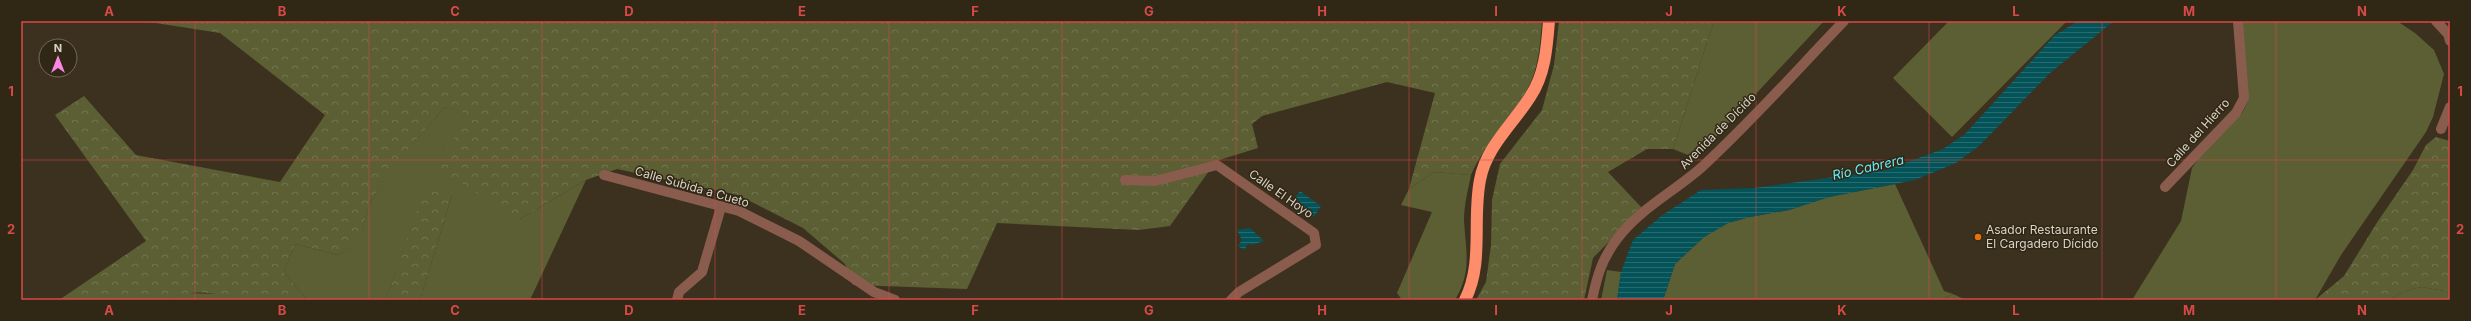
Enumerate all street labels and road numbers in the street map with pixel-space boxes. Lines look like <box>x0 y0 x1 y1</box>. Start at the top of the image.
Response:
street label: Avenida de Dícido <box>1676 89 1759 172</box>
street label: Calle del Hierro <box>2163 95 2232 170</box>
street label: Calle Subida a Cueto <box>633 163 751 210</box>
street label: Calle El Hoyo <box>1246 166 1316 221</box>

